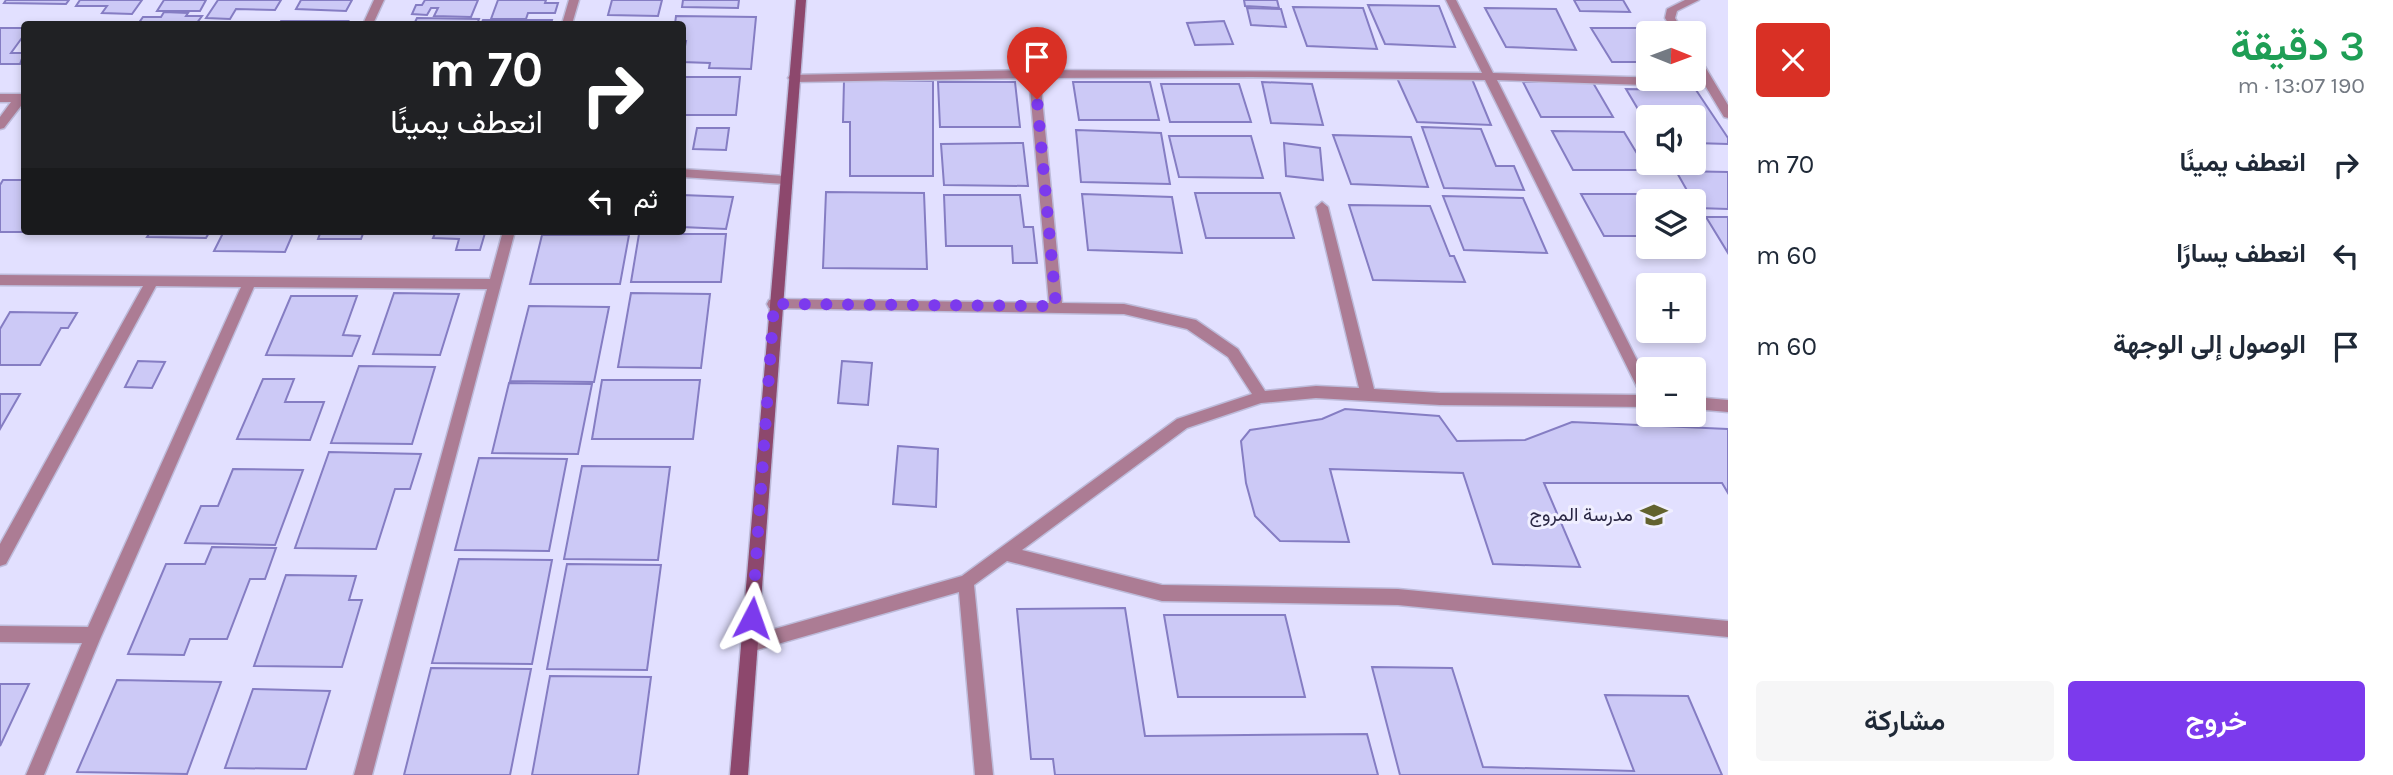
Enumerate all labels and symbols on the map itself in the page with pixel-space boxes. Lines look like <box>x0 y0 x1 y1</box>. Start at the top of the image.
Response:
north arrow <box>1636 21 1706 91</box>
pin <box>1007 27 1067 99</box>
school or university icon: مدرسة المروج <box>1639 500 1669 530</box>
place label: مدرسة المروج <box>1529 504 1633 527</box>
position arrow <box>715 581 789 655</box>

